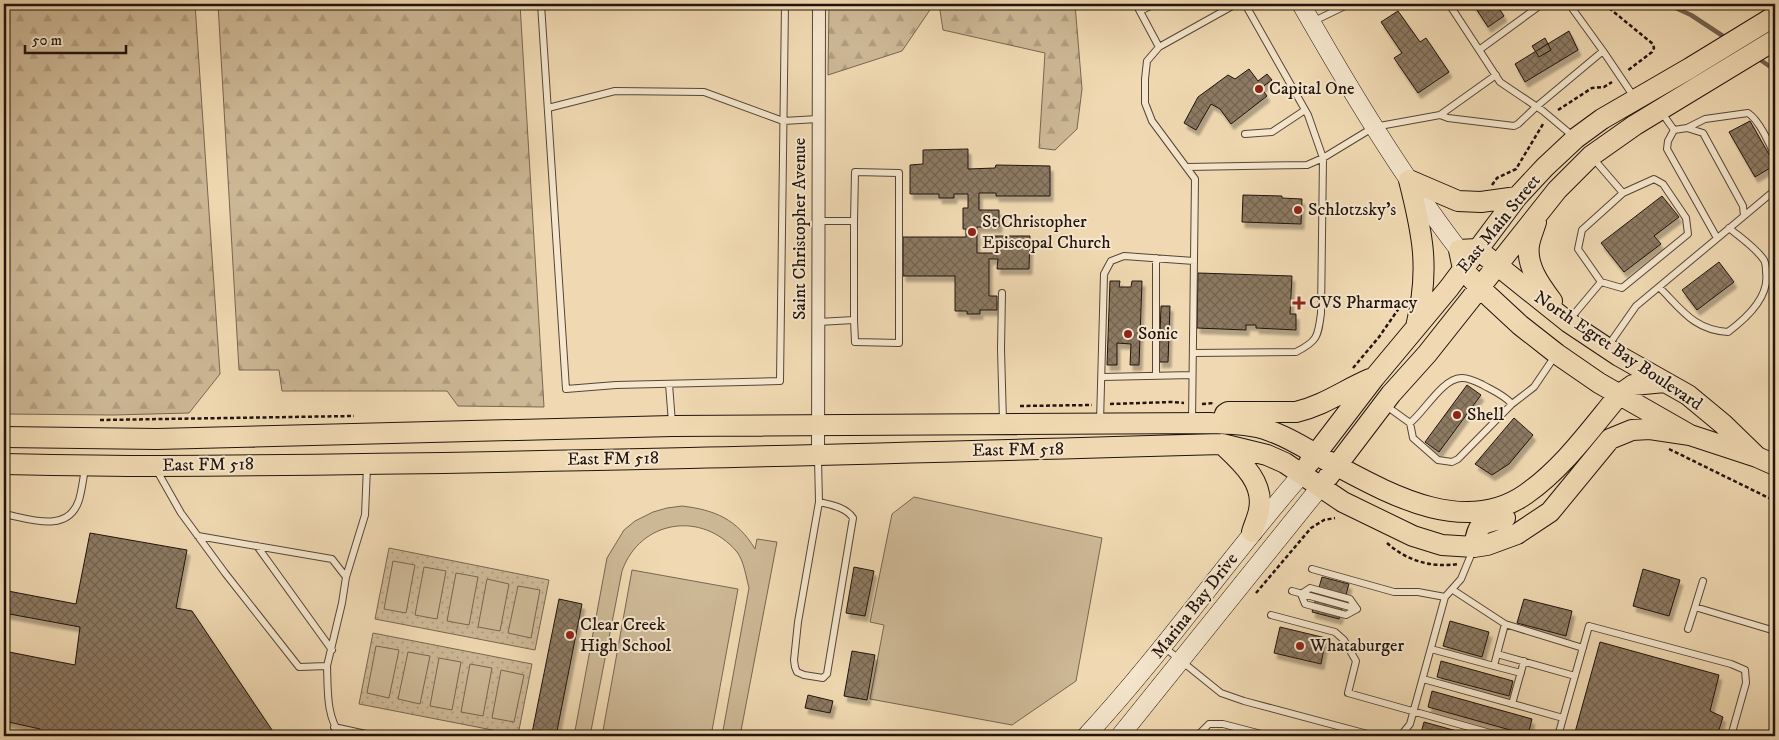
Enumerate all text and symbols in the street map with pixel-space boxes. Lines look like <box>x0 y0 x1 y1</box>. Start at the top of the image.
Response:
scale bar <box>25 22 126 54</box>
text: 50 m <box>32 31 62 50</box>
place label: Capital One <box>1269 78 1354 100</box>
marker: Capital One <box>1253 83 1265 95</box>
street label: Saint Christopher Avenue <box>789 138 811 320</box>
street label: East Main Street <box>1453 170 1546 278</box>
place label: Schlotzsky's <box>1308 199 1396 221</box>
marker: Schlotzsky's <box>1292 204 1304 216</box>
place label: St Christopher Episcopal Church <box>982 211 1111 254</box>
marker: St Christopher Episcopal Church <box>966 226 978 238</box>
street label: North Egret Bay Boulevard <box>1530 286 1706 416</box>
place label: CVS Pharmacy <box>1309 292 1418 314</box>
marker: CVS Pharmacy <box>1293 297 1305 309</box>
place label: Sonic <box>1138 323 1178 345</box>
marker: Sonic <box>1122 328 1134 340</box>
place label: Shell <box>1467 404 1505 426</box>
marker: Shell <box>1451 409 1463 421</box>
street label: East FM 518 <box>972 438 1064 462</box>
street label: East FM 518 <box>567 447 659 471</box>
street label: East FM 518 <box>162 453 254 477</box>
street label: Marina Bay Drive <box>1147 549 1243 663</box>
place label: Clear Creek High School <box>580 614 672 657</box>
marker: Clear Creek High School <box>564 629 576 641</box>
place label: Whataburger <box>1309 635 1405 657</box>
marker: Whataburger <box>1294 640 1306 652</box>

